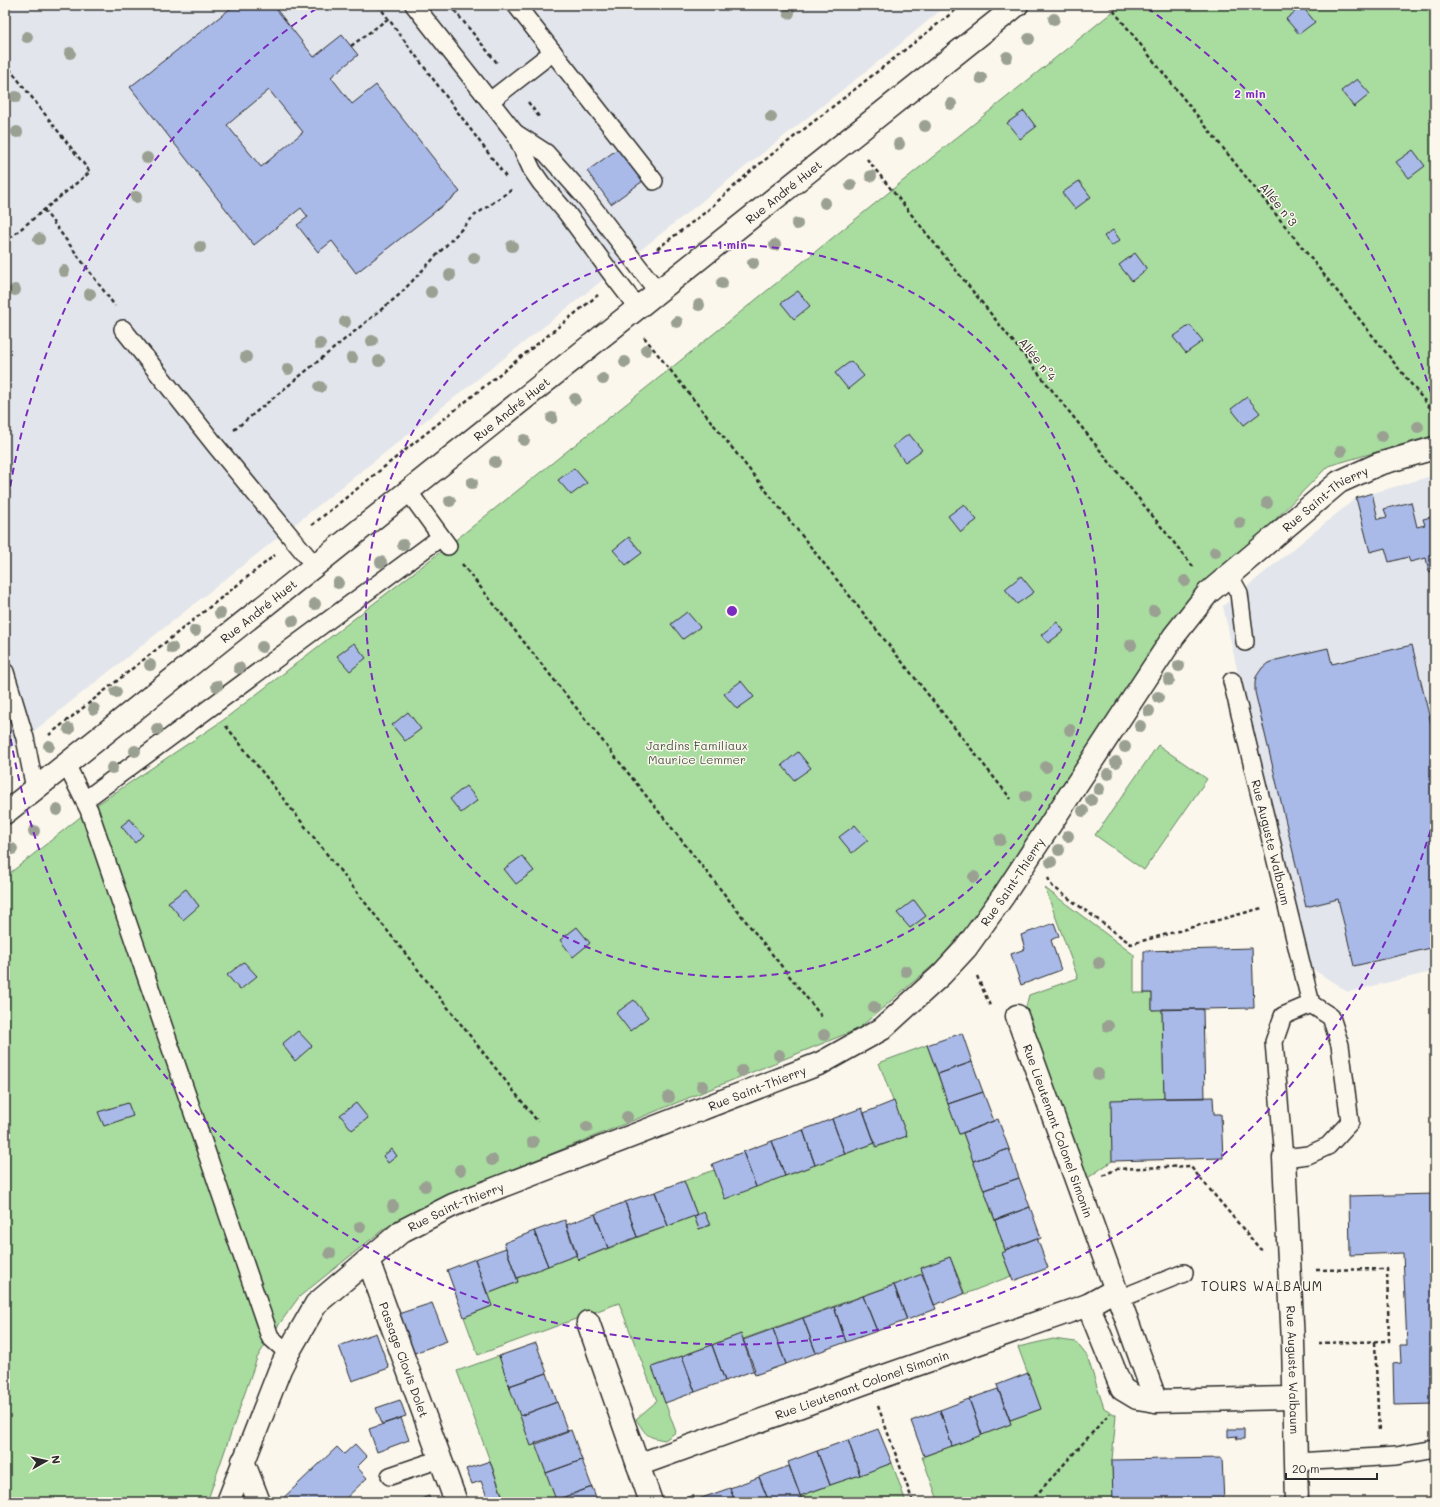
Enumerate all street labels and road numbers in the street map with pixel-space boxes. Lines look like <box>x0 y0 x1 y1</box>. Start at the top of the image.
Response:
street label: Rue André Huet <box>742 156 825 227</box>
street label: Allée n°3 <box>1257 179 1301 229</box>
street label: Allée n°4 <box>1016 334 1060 384</box>
street label: Rue André Huet <box>470 373 553 444</box>
street label: Rue Saint-Thierry <box>1279 462 1370 535</box>
street label: Rue André Huet <box>217 575 300 646</box>
street label: Rue Auguste Walbaum <box>1248 778 1295 907</box>
street label: Rue Saint-Thierry <box>976 834 1048 929</box>
street label: Rue Lieutenant Colonel Simonin <box>1020 1042 1097 1220</box>
street label: Rue Saint-Thierry <box>706 1062 808 1114</box>
street label: Rue Saint-Thierry <box>405 1178 506 1235</box>
street label: Passage Clovis Dolet <box>376 1300 433 1420</box>
street label: Rue Auguste Walbaum <box>1283 1305 1303 1434</box>
street label: Rue Lieutenant Colonel Simonin <box>773 1346 951 1423</box>

